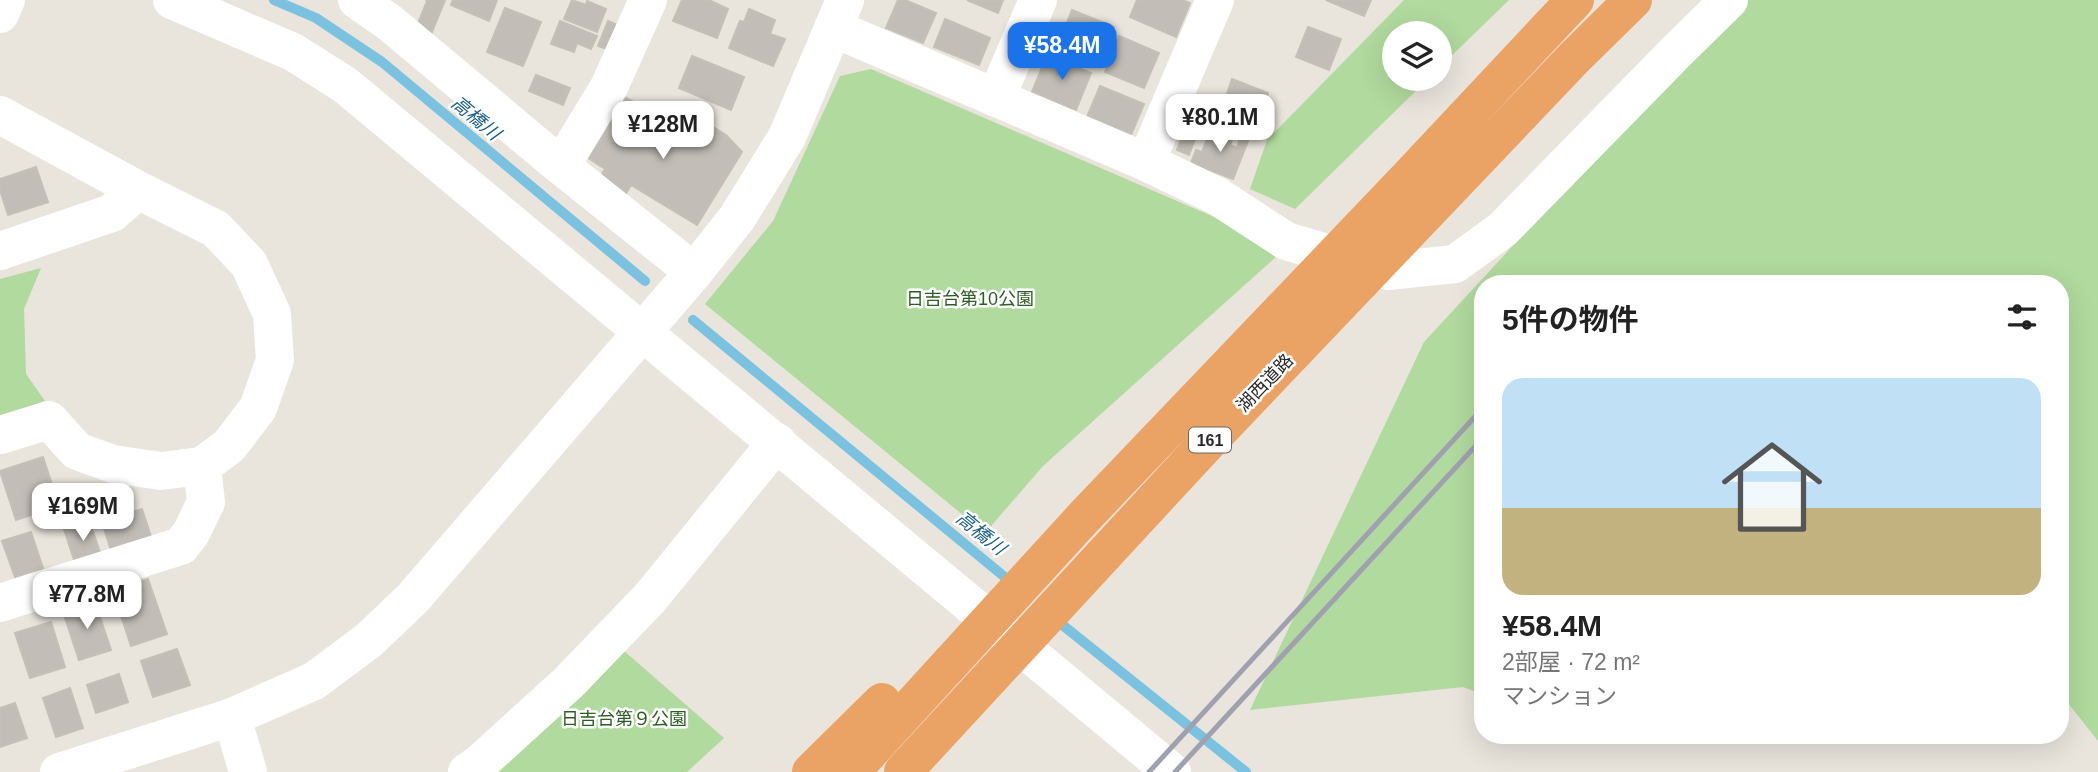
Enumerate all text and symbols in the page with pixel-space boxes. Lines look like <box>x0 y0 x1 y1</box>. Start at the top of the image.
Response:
map controls <box>1382 21 1452 91</box>
button: layers <box>1382 21 1452 91</box>
pin: ¥58.4M <box>1005 22 1119 82</box>
text: ¥58.4M <box>1024 32 1100 58</box>
water label: 高橋川 <box>447 92 506 146</box>
pin: ¥80.1M <box>1163 94 1277 154</box>
pin: ¥128M <box>614 102 712 161</box>
text: ¥80.1M <box>1182 104 1258 130</box>
text: ¥128M <box>628 111 698 137</box>
park label: 日吉台第10公園 <box>906 289 1034 309</box>
icon: filters <box>2003 298 2041 336</box>
text: 5件の物件 <box>1502 303 1639 336</box>
street label: 湖西道路 <box>1233 350 1297 416</box>
icon: home <box>1709 424 1835 550</box>
road number: 161 <box>1189 428 1231 452</box>
pin: ¥169M <box>34 484 132 543</box>
text: ¥169M <box>48 493 118 519</box>
water label: 高橋川 <box>952 507 1011 560</box>
pin: ¥77.8M <box>30 572 144 631</box>
text: ¥77.8M <box>49 581 125 607</box>
text: ¥58.4M <box>1502 609 1602 642</box>
text: 2部屋 · 72 m² <box>1502 649 1640 675</box>
text: マンション <box>1502 683 1617 709</box>
park label: 日吉台第９公園 <box>561 709 687 729</box>

